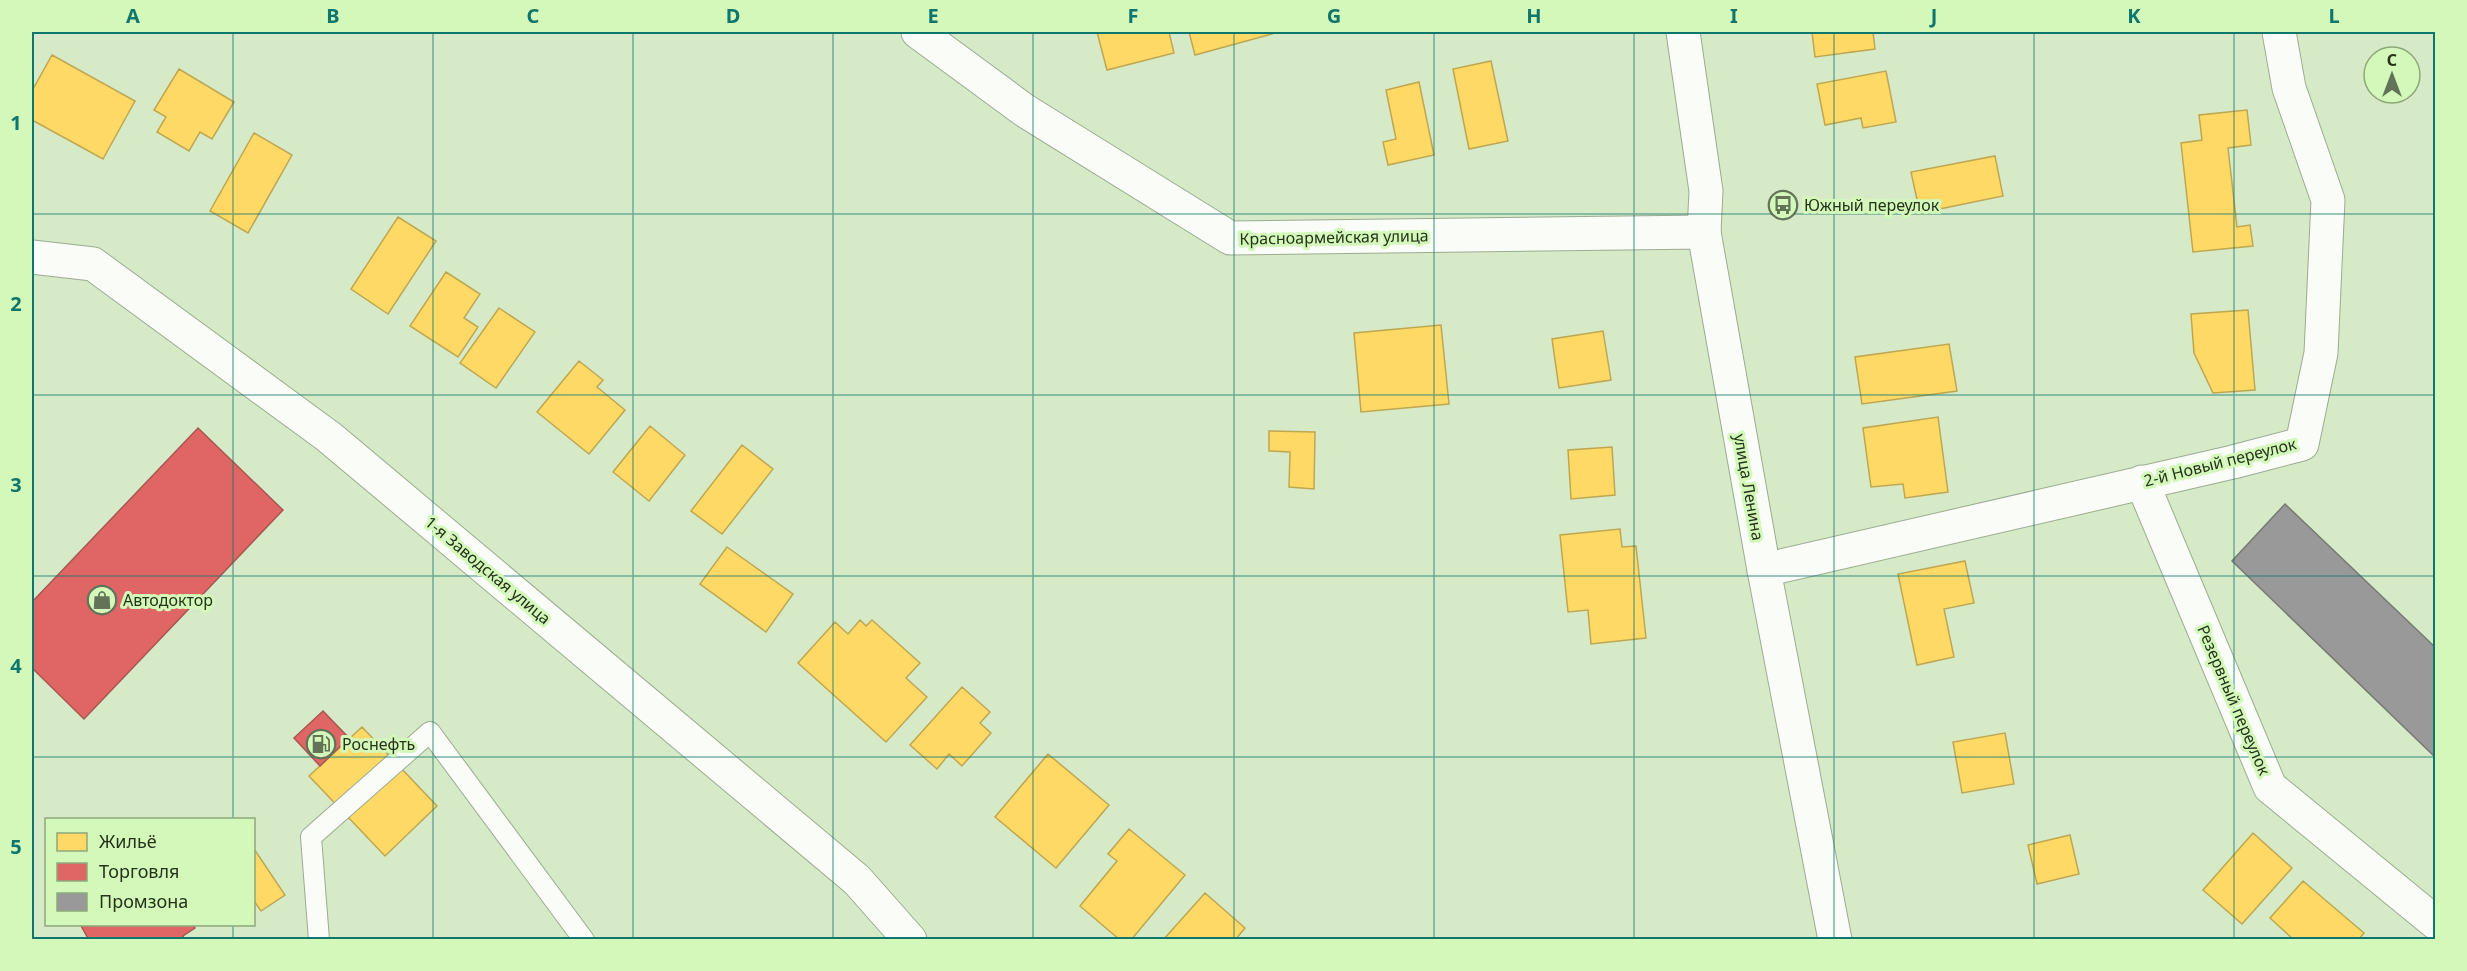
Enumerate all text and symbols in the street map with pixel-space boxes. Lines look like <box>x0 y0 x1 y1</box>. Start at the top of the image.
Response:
text: A <box>126 2 140 29</box>
text: B <box>326 2 340 29</box>
text: C <box>527 2 540 29</box>
text: D <box>726 2 740 29</box>
text: E <box>927 2 939 29</box>
text: F <box>1128 2 1138 29</box>
text: G <box>1327 2 1341 29</box>
text: H <box>1526 2 1542 29</box>
text: I <box>1730 2 1738 29</box>
text: J <box>1929 2 1937 29</box>
text: K <box>2127 2 2141 29</box>
text: L <box>2328 2 2340 29</box>
north arrow <box>2362 45 2422 105</box>
text: С <box>2387 49 2397 71</box>
text: 1 <box>10 109 22 136</box>
bus stop icon: Южный переулок <box>1767 189 1799 221</box>
place label: Южный переулок <box>1804 194 1940 216</box>
street label: Красноармейская улица <box>1239 224 1429 250</box>
text: 2 <box>10 290 22 317</box>
street label: улица Ленина <box>1729 432 1769 542</box>
street label: 2-й Новый переулок <box>2141 432 2299 492</box>
text: 3 <box>10 471 22 498</box>
street label: 1-я Заводская улица <box>421 511 555 629</box>
shop icon: Автодоктор <box>86 584 118 616</box>
place label: Автодоктор <box>123 589 213 611</box>
street label: Резервный переулок <box>2192 622 2276 779</box>
text: 4 <box>10 652 22 679</box>
fuel station icon: Роснефть <box>305 728 337 760</box>
place label: Роснефть <box>342 733 415 755</box>
legend <box>45 818 255 926</box>
text: Жильё <box>99 829 157 853</box>
text: 5 <box>10 833 22 860</box>
text: Торговля <box>99 859 179 883</box>
text: Промзона <box>99 889 188 913</box>

